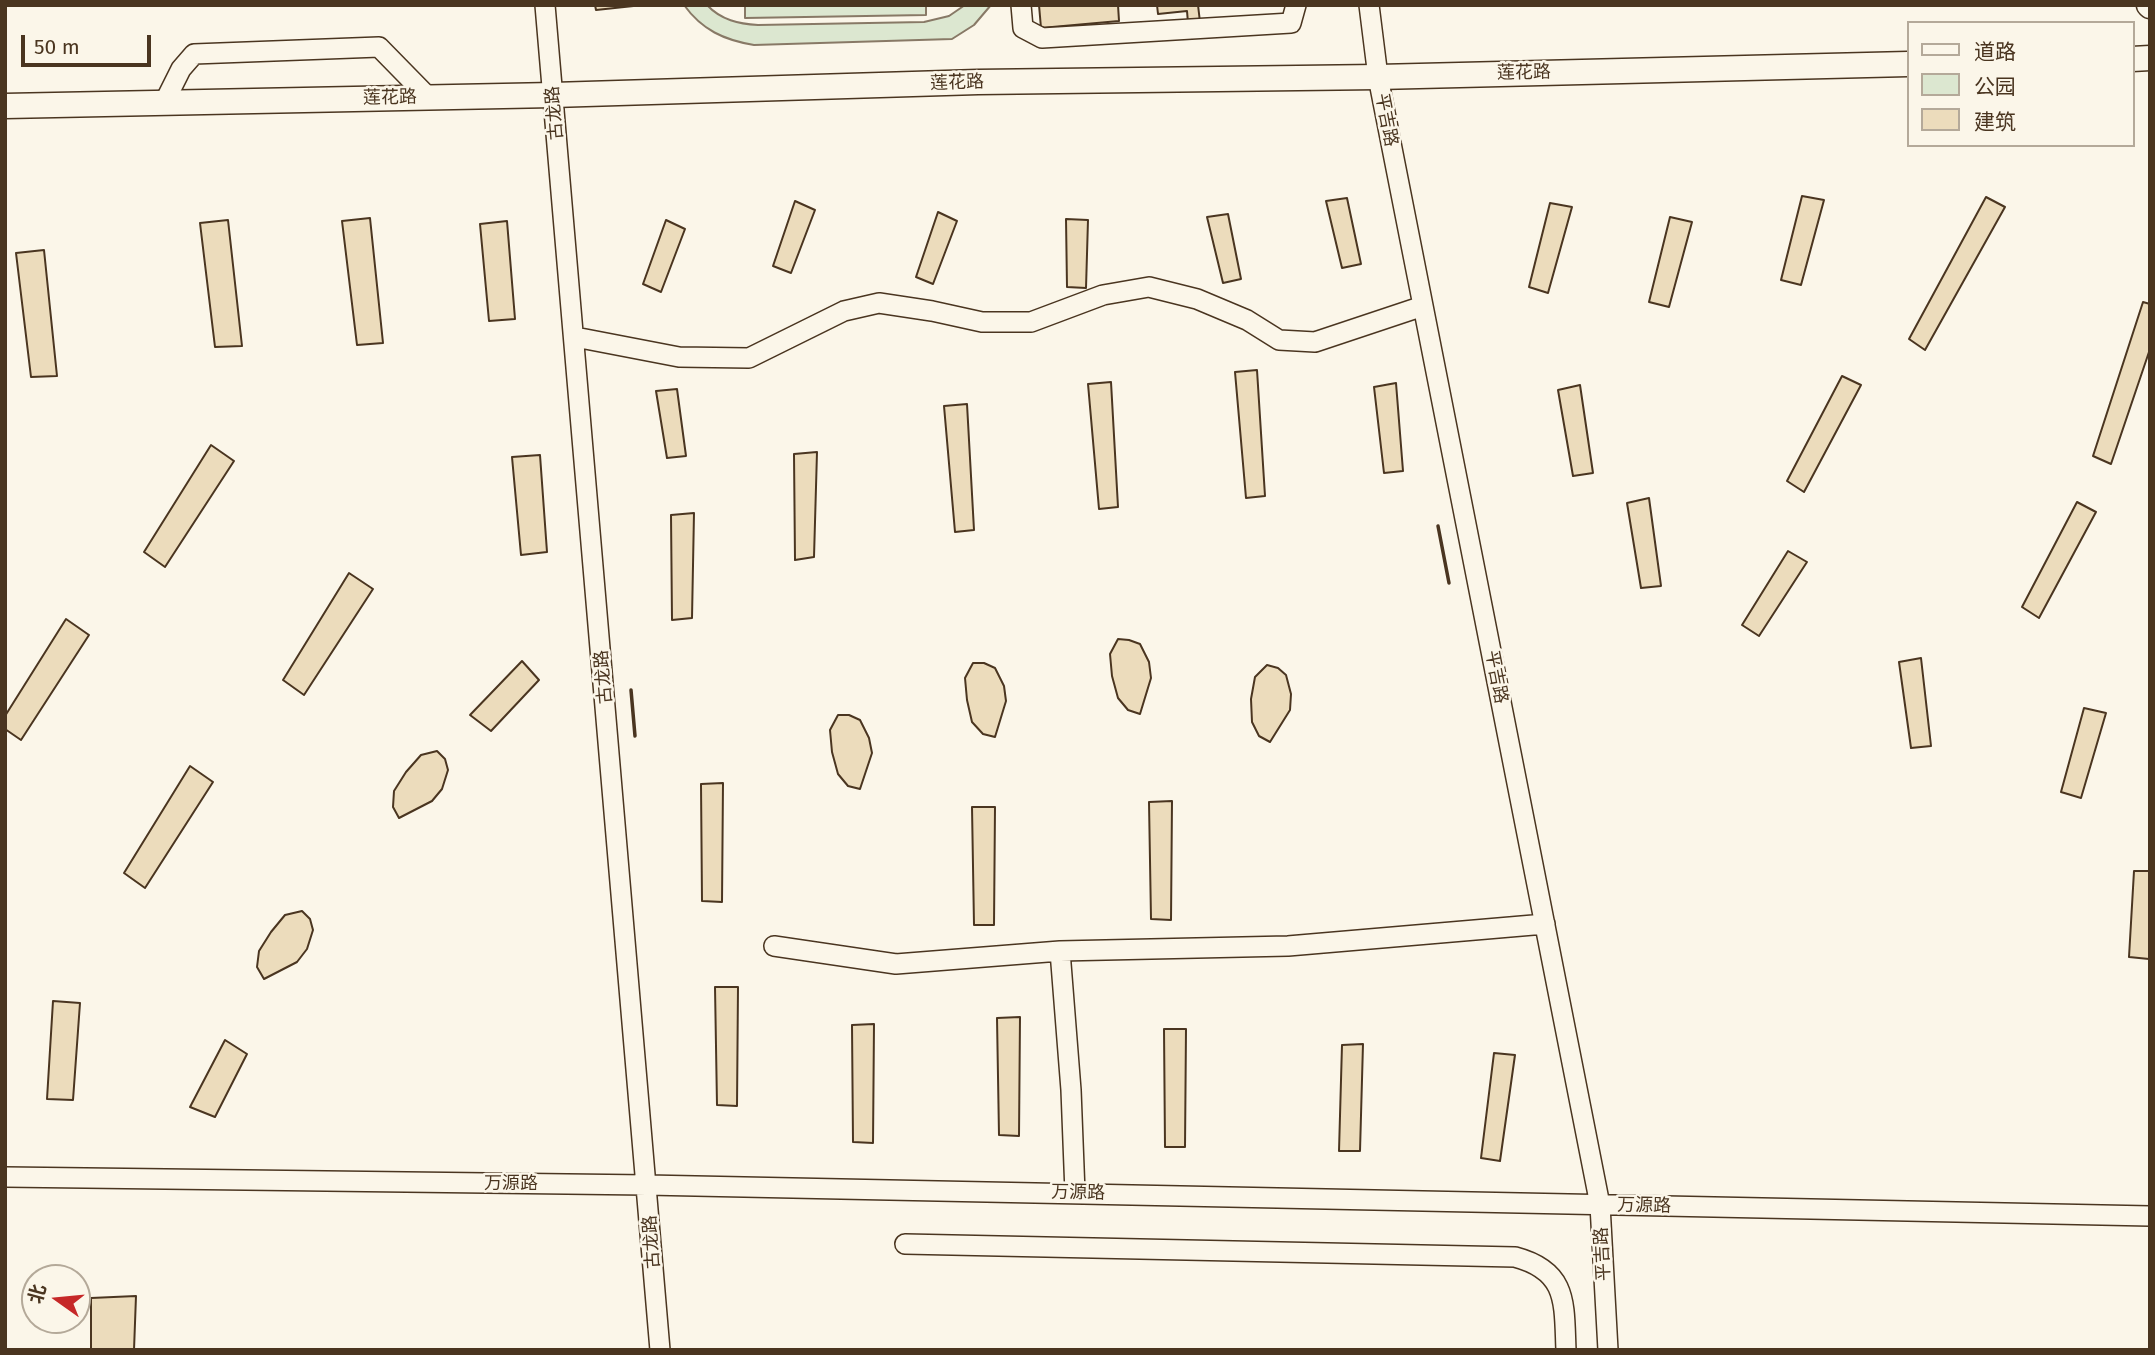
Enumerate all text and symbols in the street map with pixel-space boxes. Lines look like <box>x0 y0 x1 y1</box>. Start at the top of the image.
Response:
scale bar <box>24 21 154 65</box>
legend <box>1906 21 2134 147</box>
text: 50 m <box>34 34 80 60</box>
text: 道路 <box>1974 39 2016 65</box>
street label: 莲花路 <box>1497 62 1551 84</box>
street label: 莲花路 <box>930 71 984 95</box>
text: 公园 <box>1974 74 2016 100</box>
street label: 古龙路 <box>542 85 568 141</box>
street label: 莲花路 <box>363 87 417 109</box>
street label: 平吉路 <box>1370 91 1402 149</box>
text: 建筑 <box>1974 109 2016 135</box>
street label: 平吉路 <box>1480 648 1512 706</box>
street label: 古龙路 <box>591 649 617 705</box>
street label: 万源路 <box>484 1173 538 1195</box>
street label: 万源路 <box>1051 1182 1105 1204</box>
street label: 万源路 <box>1617 1195 1671 1217</box>
street label: 古龙路 <box>639 1214 665 1270</box>
street label: 平吉路 <box>1591 1226 1615 1282</box>
north arrow <box>21 1264 91 1334</box>
text: 北 <box>24 1282 51 1306</box>

